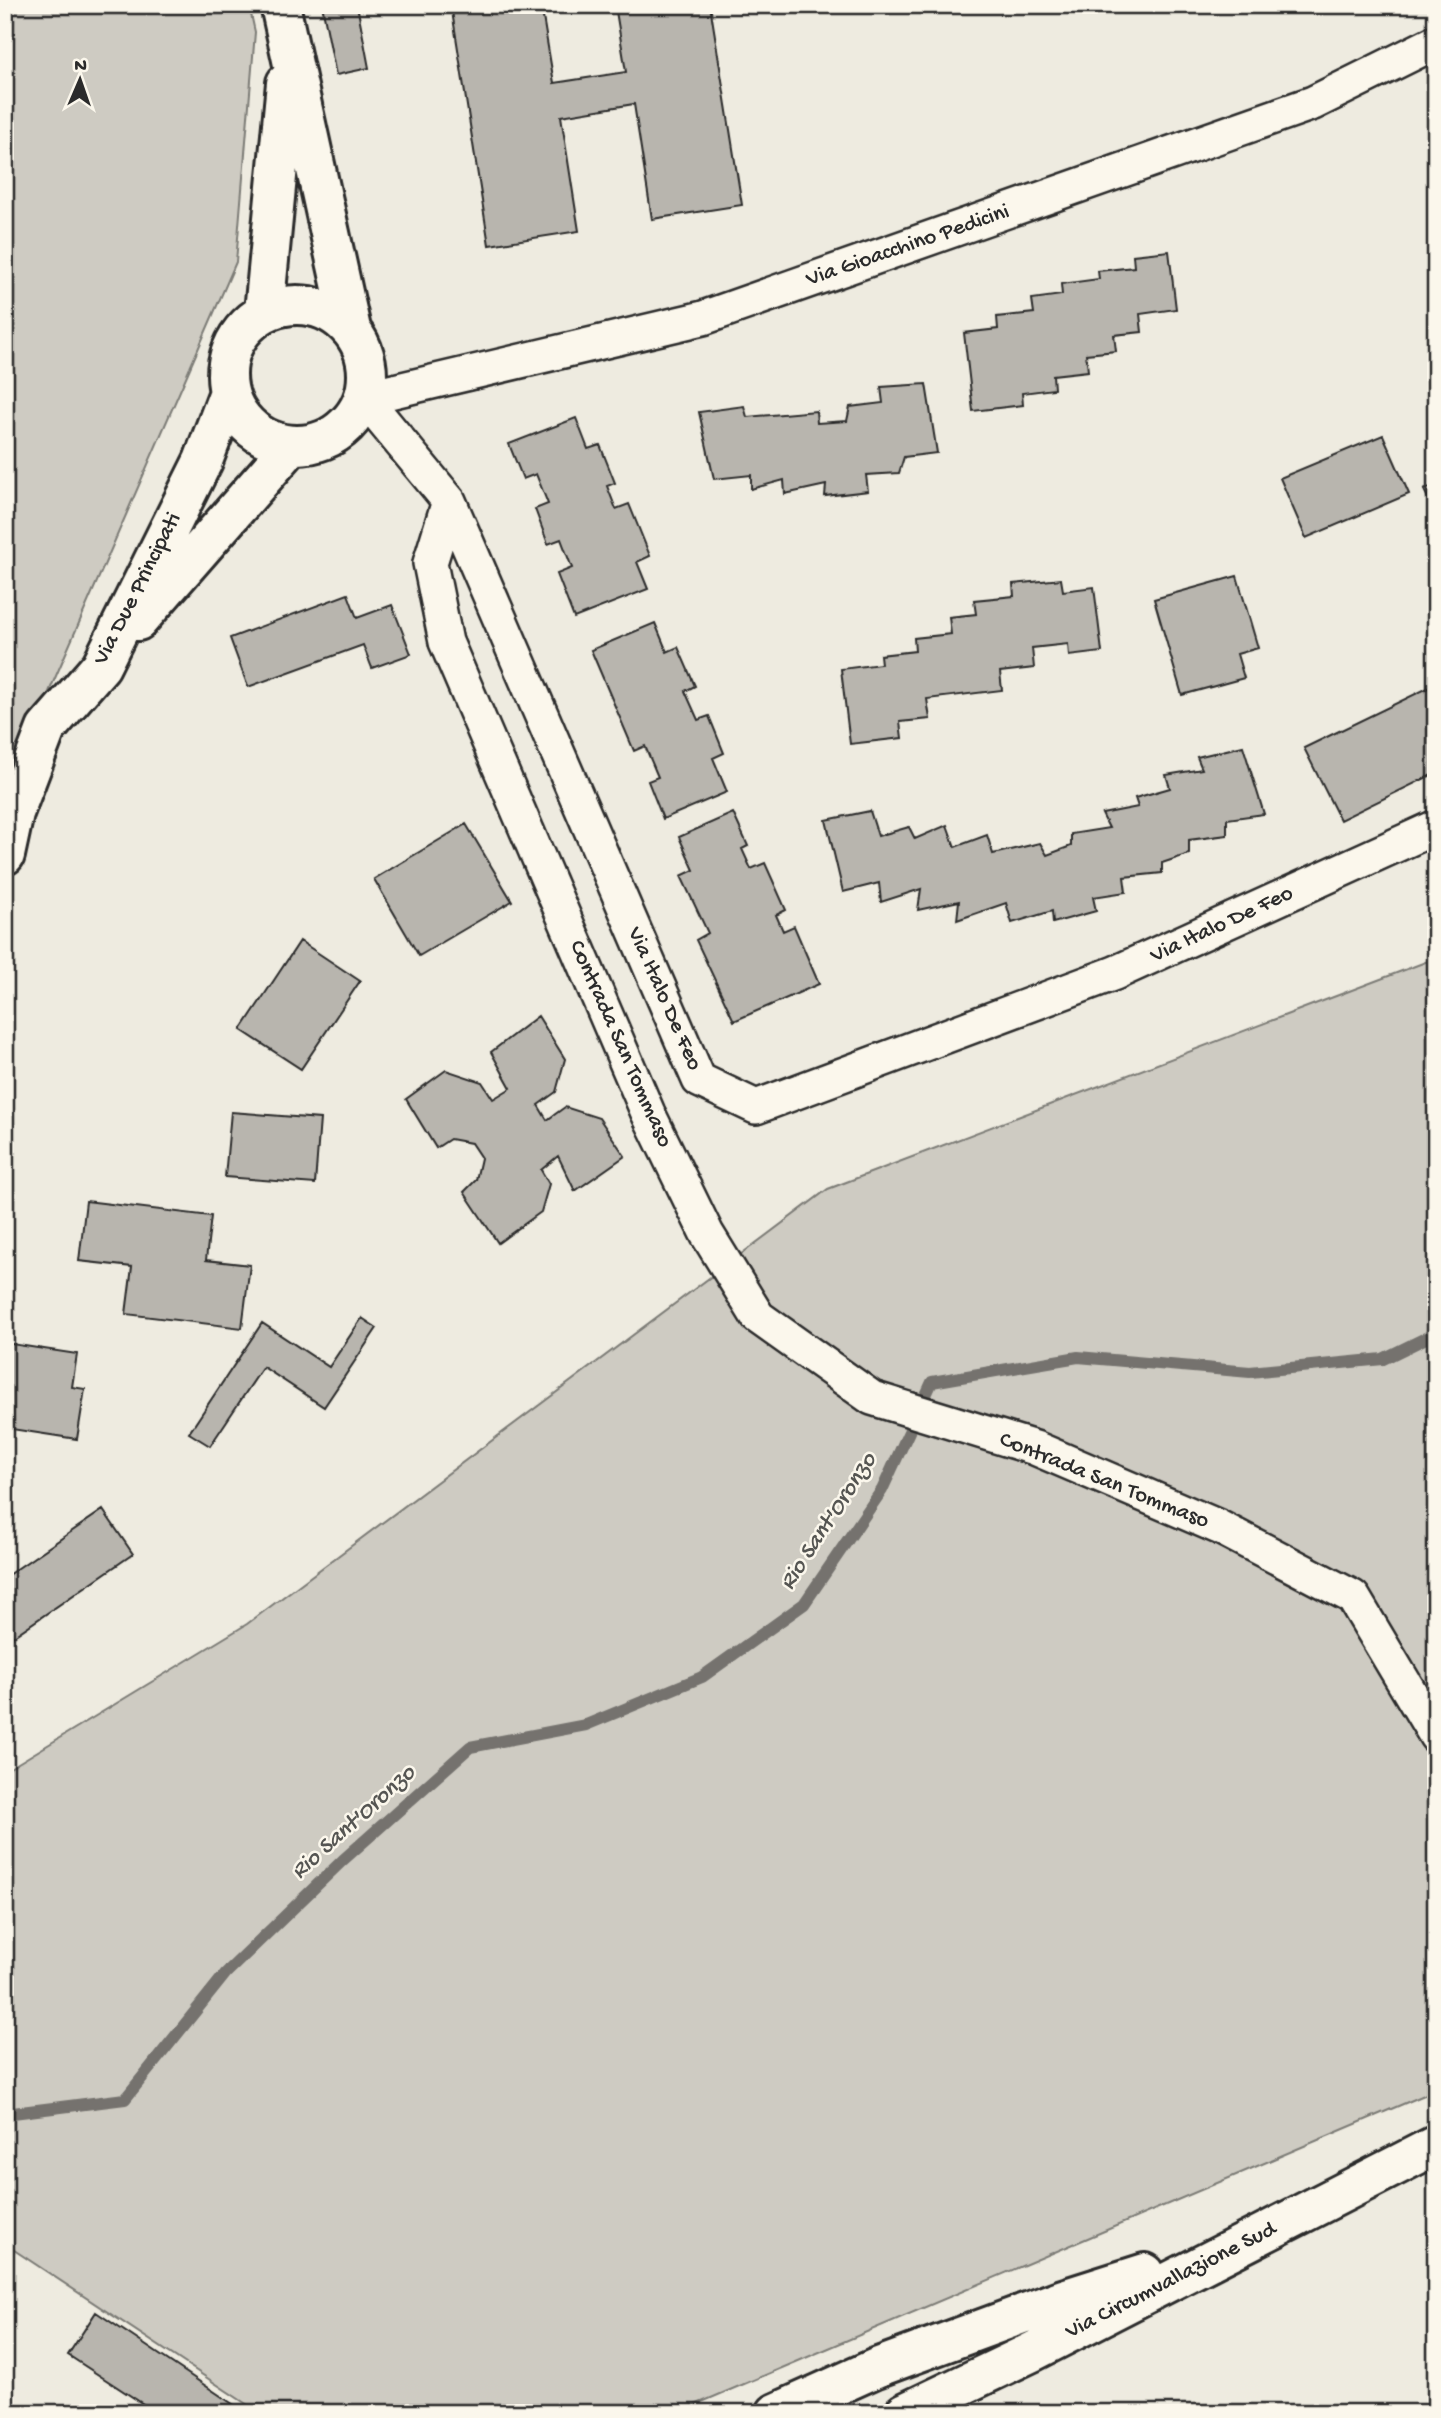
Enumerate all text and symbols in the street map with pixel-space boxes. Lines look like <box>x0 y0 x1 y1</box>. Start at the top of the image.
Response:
north arrow <box>46 46 116 116</box>
text: N <box>74 55 87 78</box>
street label: Via Gioacchino Pedicini <box>802 199 1013 294</box>
street label: Via Due Principati <box>88 508 188 670</box>
street label: Via Italo De Feo <box>1146 880 1298 970</box>
street label: Via Italo De Feo <box>620 922 708 1075</box>
street label: Contrada San Tommaso <box>562 936 678 1152</box>
street label: Contrada San Tommaso <box>995 1427 1213 1535</box>
water label: Rio Sant'Oronzo <box>774 1447 885 1596</box>
water label: Rio Sant'Oronzo <box>286 1758 423 1886</box>
street label: Via Circumvallazione Sud <box>1060 2215 1282 2346</box>

